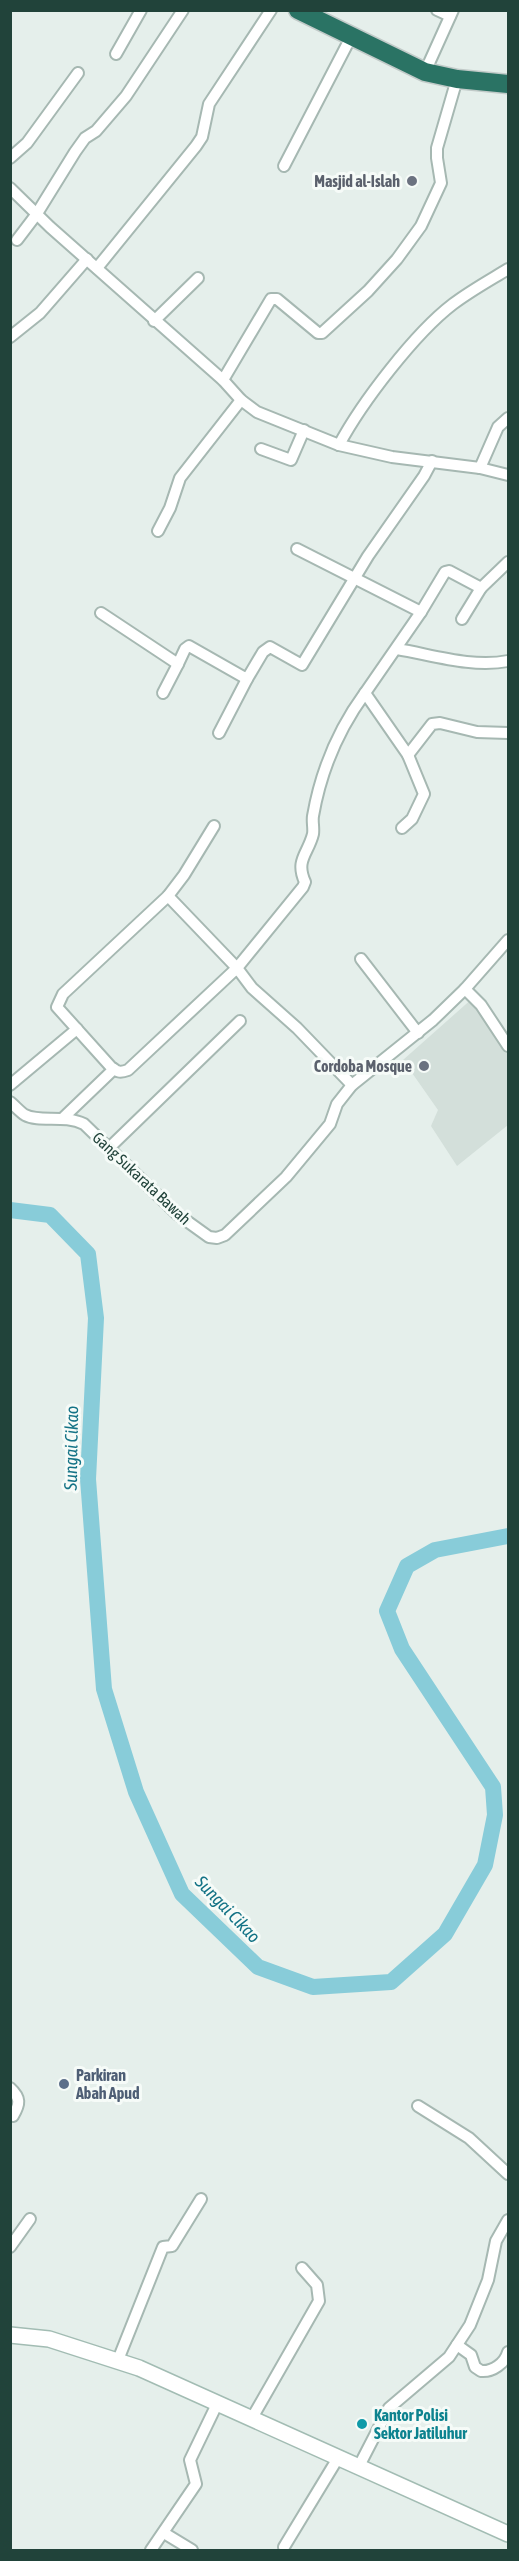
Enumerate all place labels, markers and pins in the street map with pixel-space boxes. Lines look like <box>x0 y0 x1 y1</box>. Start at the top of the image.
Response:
place label: Masjid al-Islah <box>314 172 400 190</box>
marker: Masjid al-Islah <box>405 174 419 188</box>
place label: Cordoba Mosque <box>314 1057 412 1075</box>
marker: Cordoba Mosque <box>417 1059 431 1073</box>
place label: Parkiran Abah Apud <box>75 2066 140 2102</box>
marker: Parkiran Abah Apud <box>57 2077 71 2091</box>
place label: Kantor Polisi Sektor Jatiluhur <box>374 2406 467 2442</box>
marker: Kantor Polisi Sektor Jatiluhur <box>355 2417 369 2431</box>

